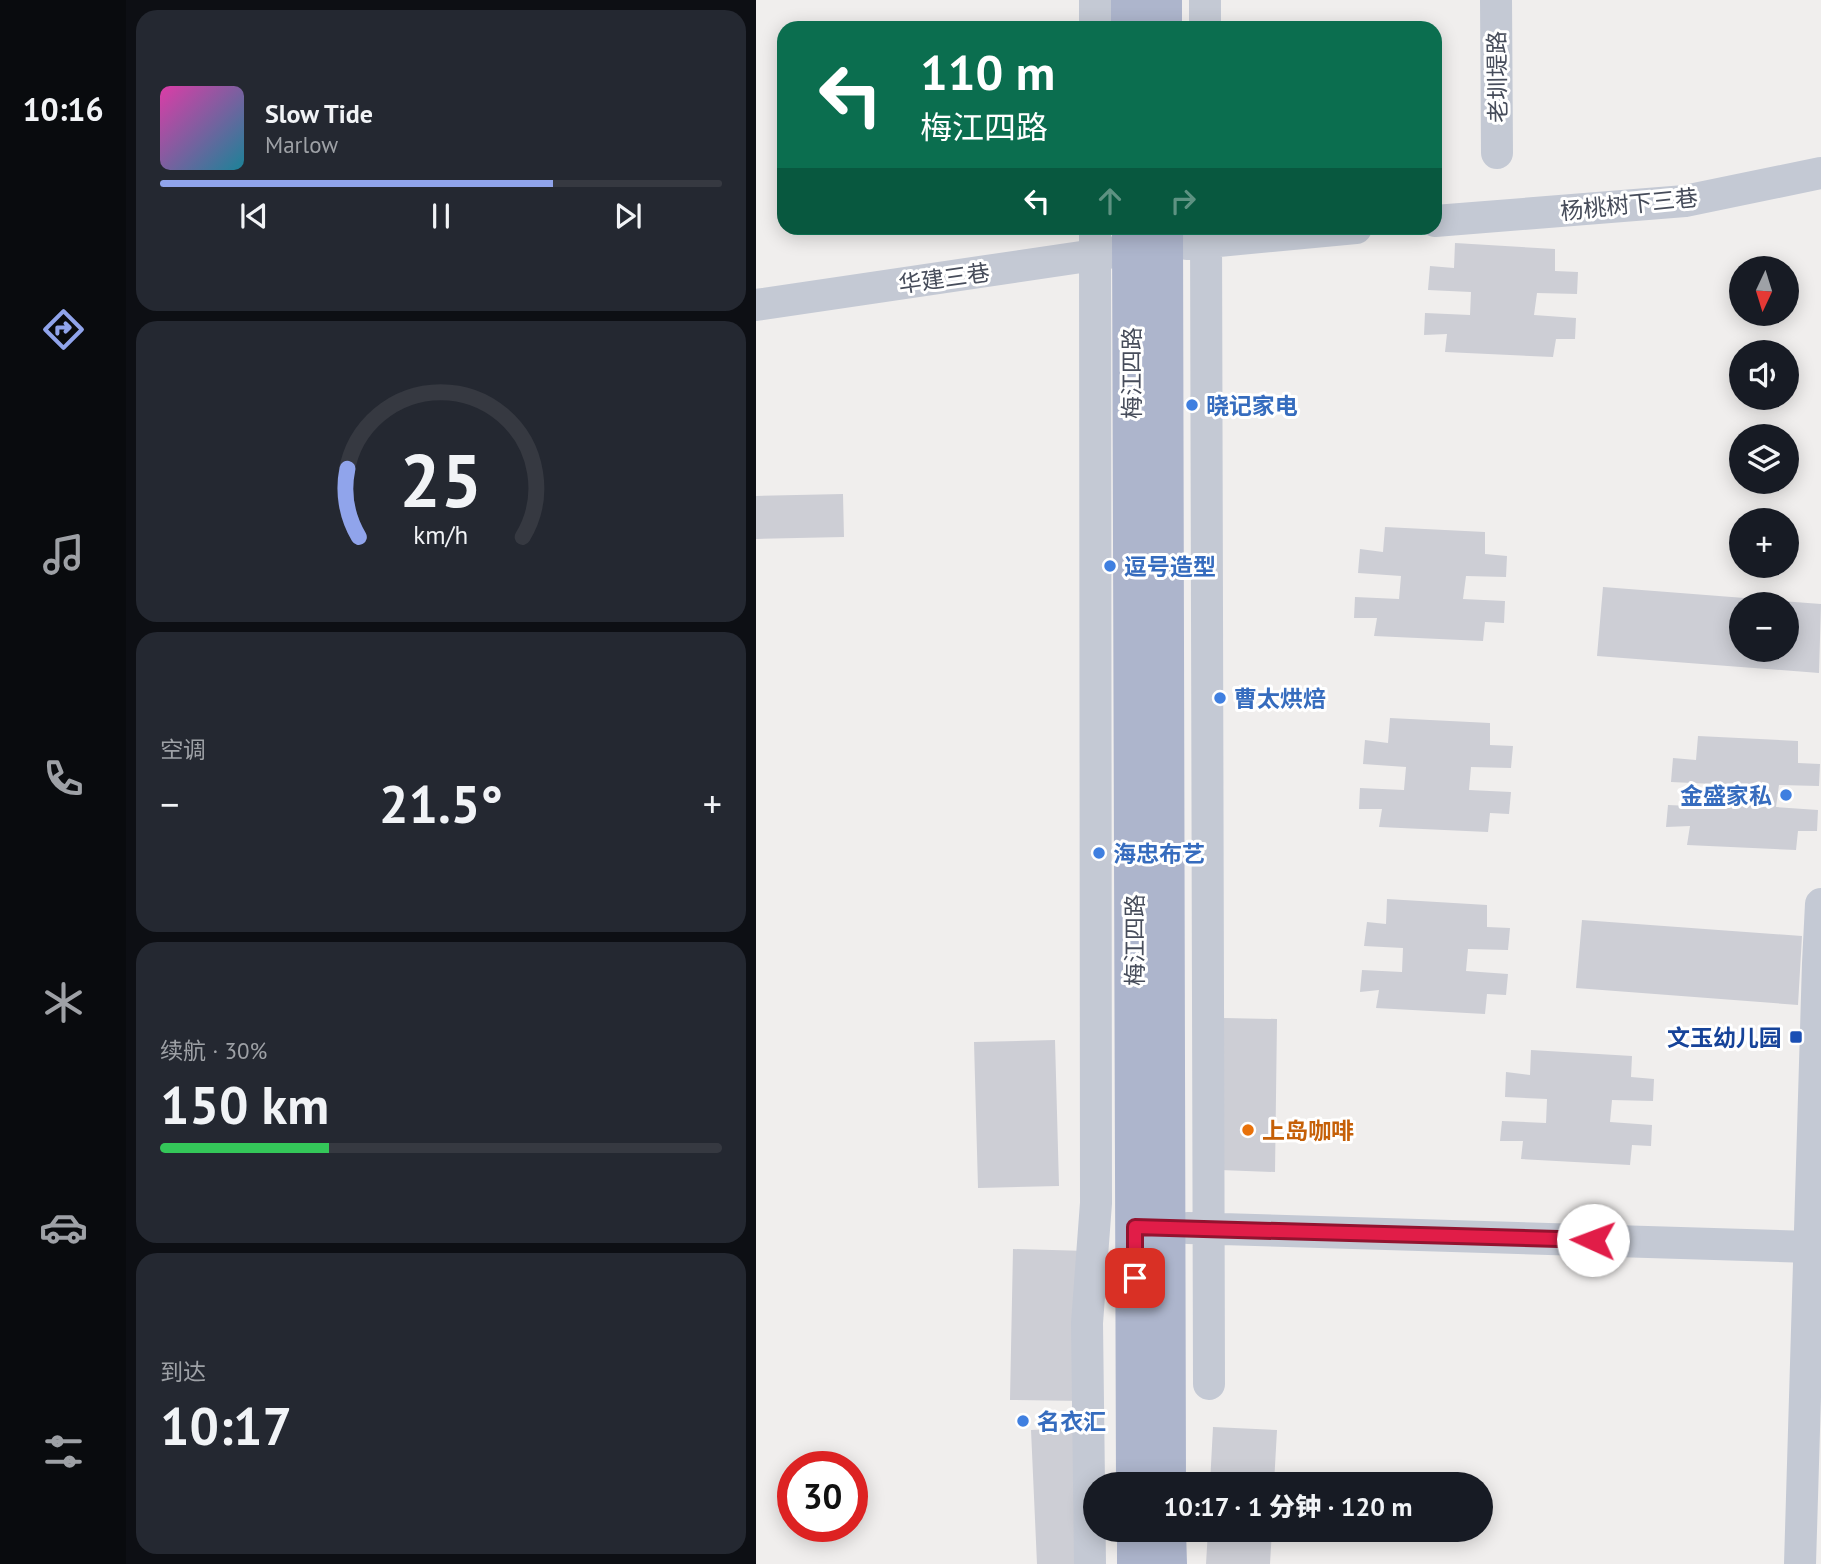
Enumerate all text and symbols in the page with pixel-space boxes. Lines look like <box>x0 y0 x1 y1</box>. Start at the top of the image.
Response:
street label: 老圳堤路 <box>1482 31 1512 123</box>
text: 110 m <box>920 40 1055 104</box>
icon: left <box>805 49 896 140</box>
text: 10:16 <box>22 88 104 130</box>
text: Slow Tide <box>265 97 373 130</box>
text: 梅江四路 <box>920 106 1048 148</box>
text: Marlow <box>265 130 338 159</box>
icon: left <box>1018 182 1056 220</box>
icon: ahead <box>1091 182 1129 220</box>
icon: right <box>1164 182 1202 220</box>
street label: 杨桃树下三巷 <box>1559 182 1699 226</box>
icon: previous <box>235 197 273 235</box>
icon: pause <box>422 197 460 235</box>
icon: next <box>609 197 647 235</box>
north arrow <box>1729 256 1799 326</box>
map controls <box>1729 256 1799 662</box>
street label: 华建三巷 <box>896 257 992 299</box>
icon: directions <box>39 305 88 354</box>
street label: 梅江四路 <box>1117 327 1146 419</box>
button: sound <box>1729 340 1799 410</box>
place label: 晓记家电 <box>1206 391 1298 420</box>
marker: 晓记家电 <box>1184 397 1200 413</box>
button: layers <box>1729 424 1799 494</box>
text: 25 <box>400 434 482 528</box>
button: + <box>1729 508 1799 578</box>
text: km/h <box>414 519 468 551</box>
icon: music <box>39 530 88 579</box>
place label: 逗号造型 <box>1124 552 1216 581</box>
marker: 逗号造型 <box>1102 558 1118 574</box>
button: − <box>1729 592 1799 662</box>
place label: 曹太烘焙 <box>1234 684 1326 713</box>
marker: 曹太烘焙 <box>1212 690 1228 706</box>
text: 空调 <box>160 735 206 764</box>
icon: phone <box>39 754 88 803</box>
text: 21.5° <box>379 770 503 837</box>
text: − <box>160 779 179 828</box>
text: + <box>703 779 722 828</box>
place label: 金盛家私 <box>1680 781 1772 810</box>
marker: 金盛家私 <box>1778 787 1794 803</box>
place label: 海忠布艺 <box>1113 839 1205 868</box>
marker: 海忠布艺 <box>1091 845 1107 861</box>
street label: 梅江四路 <box>1120 894 1149 986</box>
icon: climate <box>39 978 88 1027</box>
place label: 文玉幼儿园 <box>1667 1023 1782 1052</box>
marker: 文玉幼儿园 <box>1788 1029 1804 1045</box>
text: 续航 · 30% <box>160 1036 267 1065</box>
text: 150 km <box>160 1071 329 1138</box>
place label: 上岛咖啡 <box>1262 1116 1354 1145</box>
marker: 上岛咖啡 <box>1240 1122 1256 1138</box>
icon: car <box>39 1203 88 1252</box>
position arrow <box>1556 1203 1630 1277</box>
pin <box>1105 1248 1165 1308</box>
icon: arrive <box>1116 1259 1154 1297</box>
text: 到达 <box>160 1357 206 1386</box>
text: 10:17 <box>160 1392 292 1459</box>
place label: 名衣汇 <box>1037 1407 1106 1436</box>
marker: 名衣汇 <box>1015 1413 1031 1429</box>
icon: filters <box>39 1427 88 1476</box>
speed limit sign: 30 <box>777 1451 868 1542</box>
text: 10:17 · 1 分钟 · 120 m <box>1163 1490 1413 1523</box>

